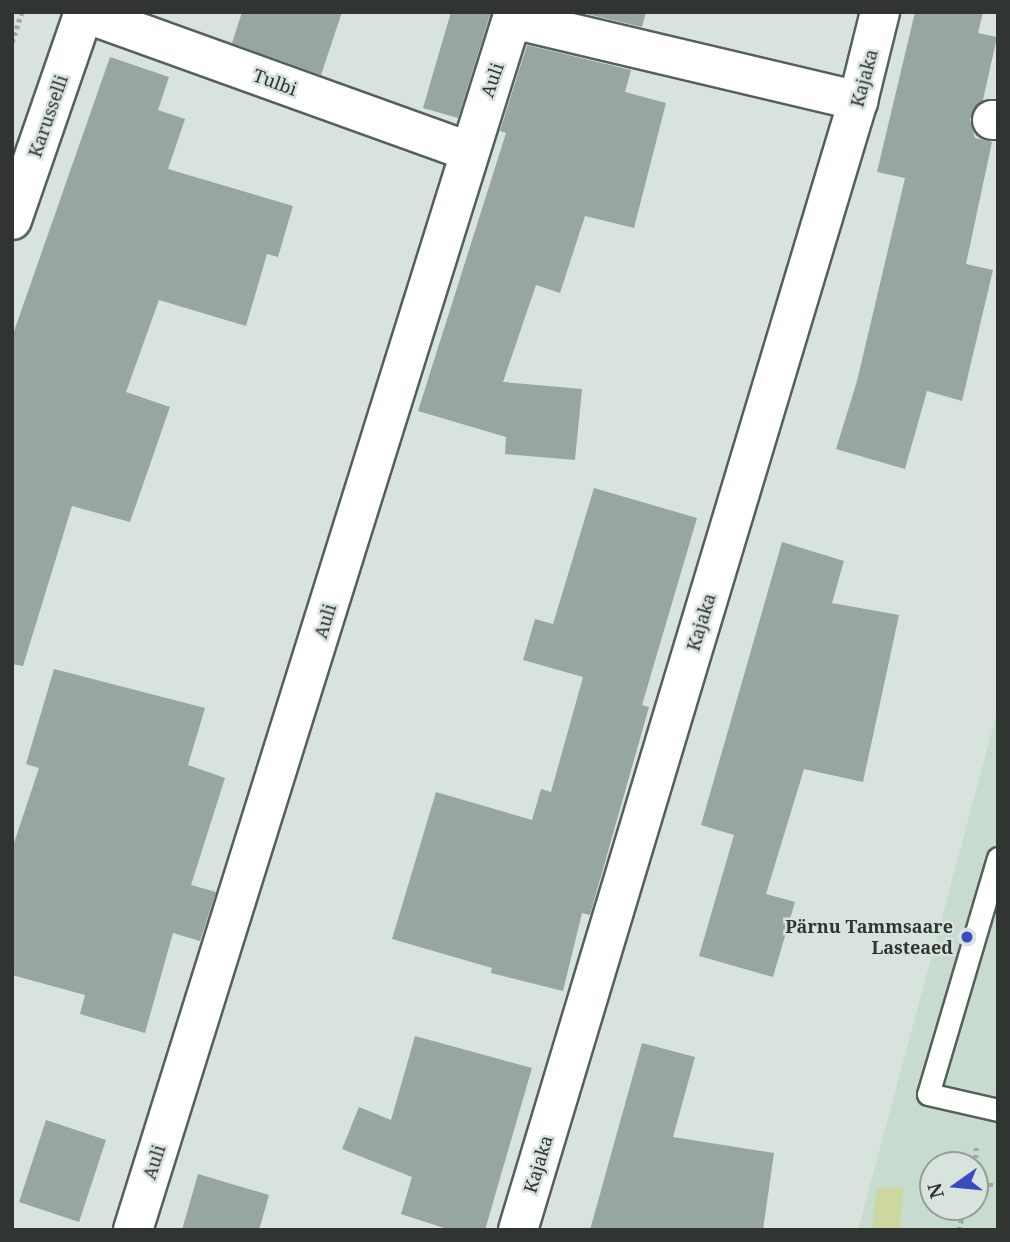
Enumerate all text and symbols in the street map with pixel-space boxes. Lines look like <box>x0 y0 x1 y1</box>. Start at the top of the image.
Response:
street label: Kajaka <box>846 47 882 109</box>
street label: Auli <box>476 60 508 100</box>
street label: Tulbi <box>250 64 300 100</box>
street label: Karusselli <box>24 72 72 160</box>
street label: Kajaka <box>682 591 720 653</box>
street label: Auli <box>310 601 340 641</box>
place label: Pärnu Tammsaare Lasteaed <box>785 916 953 958</box>
marker: Pärnu Tammsaare Lasteaed <box>959 929 975 945</box>
street label: Kajaka <box>519 1133 557 1195</box>
street label: Auli <box>138 1142 170 1182</box>
north arrow <box>919 1151 989 1221</box>
text: N <box>921 1180 950 1202</box>

